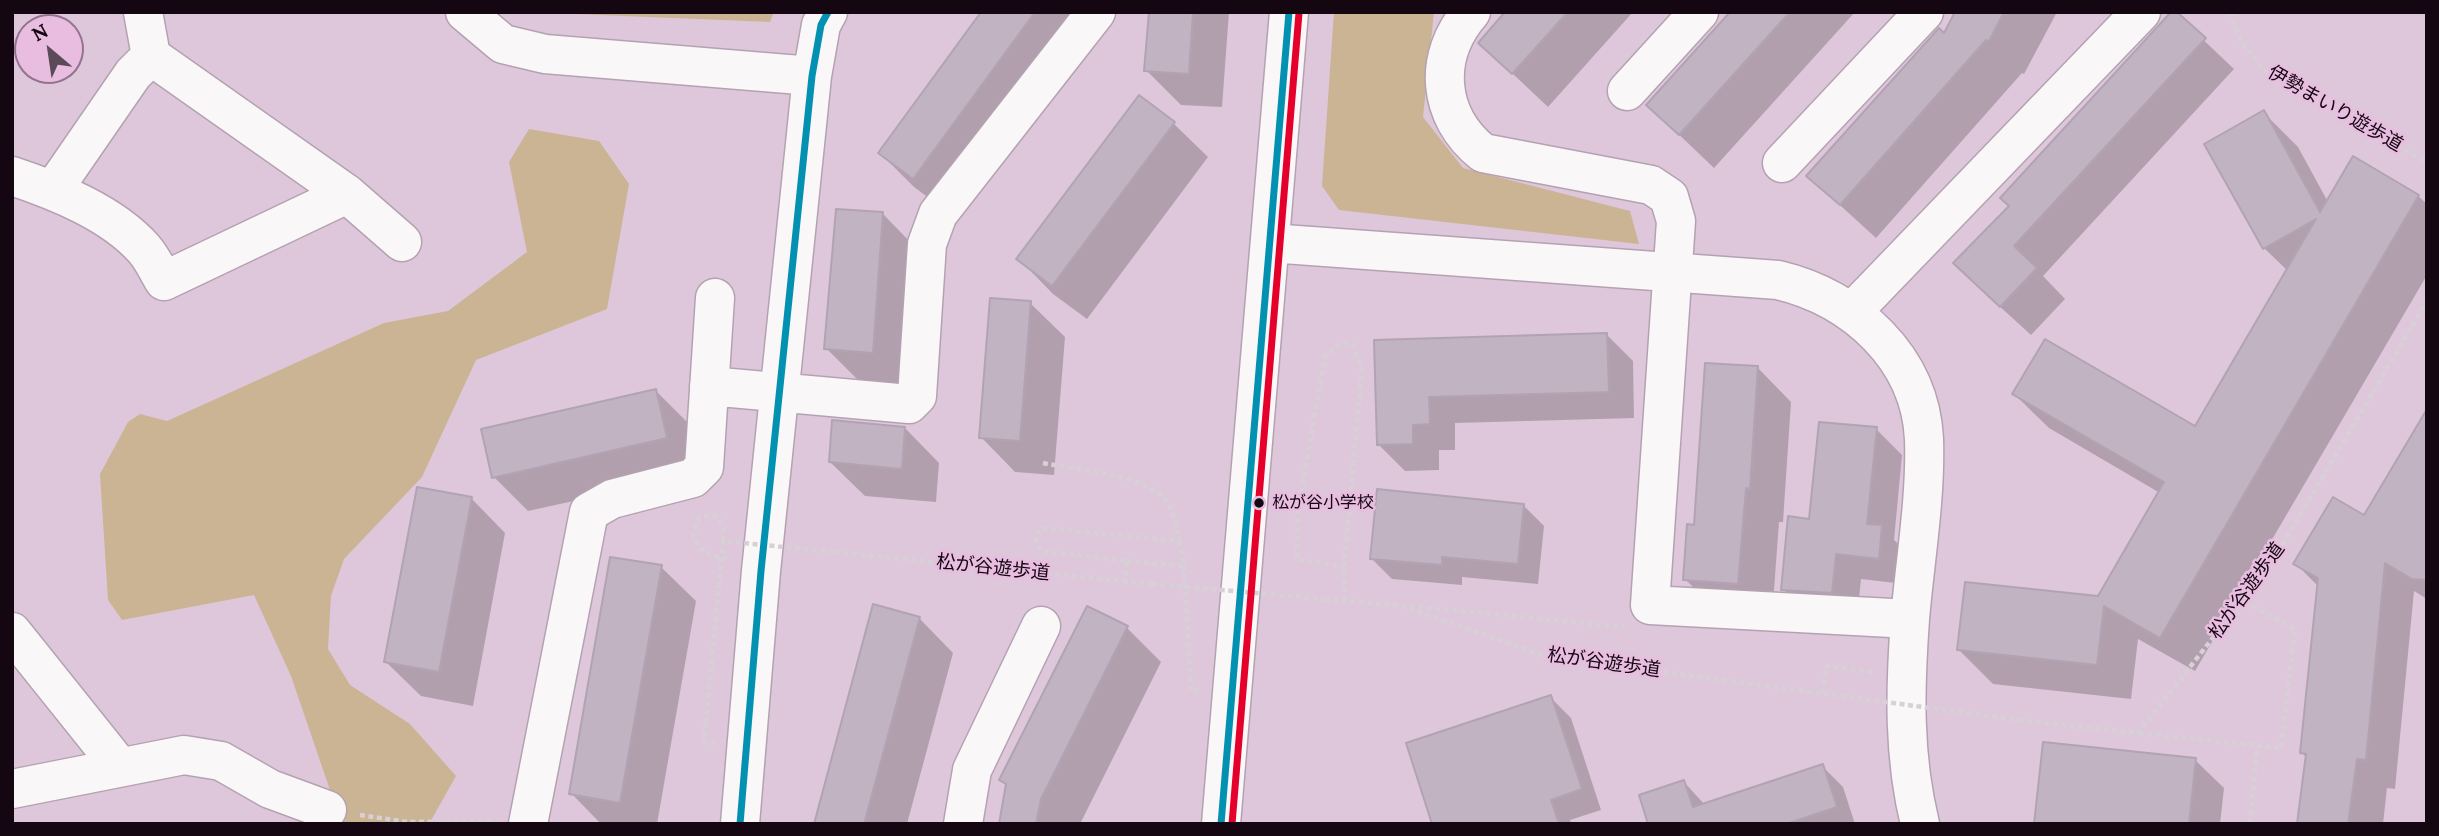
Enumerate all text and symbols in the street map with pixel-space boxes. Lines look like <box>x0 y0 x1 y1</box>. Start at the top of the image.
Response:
north arrow <box>14 14 84 84</box>
text: N <box>28 18 52 46</box>
street label: 伊勢まいり遊歩道 <box>2263 61 2407 157</box>
place label: 松が谷小学校 <box>1272 493 1374 513</box>
marker: 松が谷小学校 <box>1252 496 1266 510</box>
street label: 松が谷遊歩道 <box>2204 538 2290 644</box>
street label: 松が谷遊歩道 <box>935 551 1051 585</box>
street label: 松が谷遊歩道 <box>1546 644 1662 682</box>

